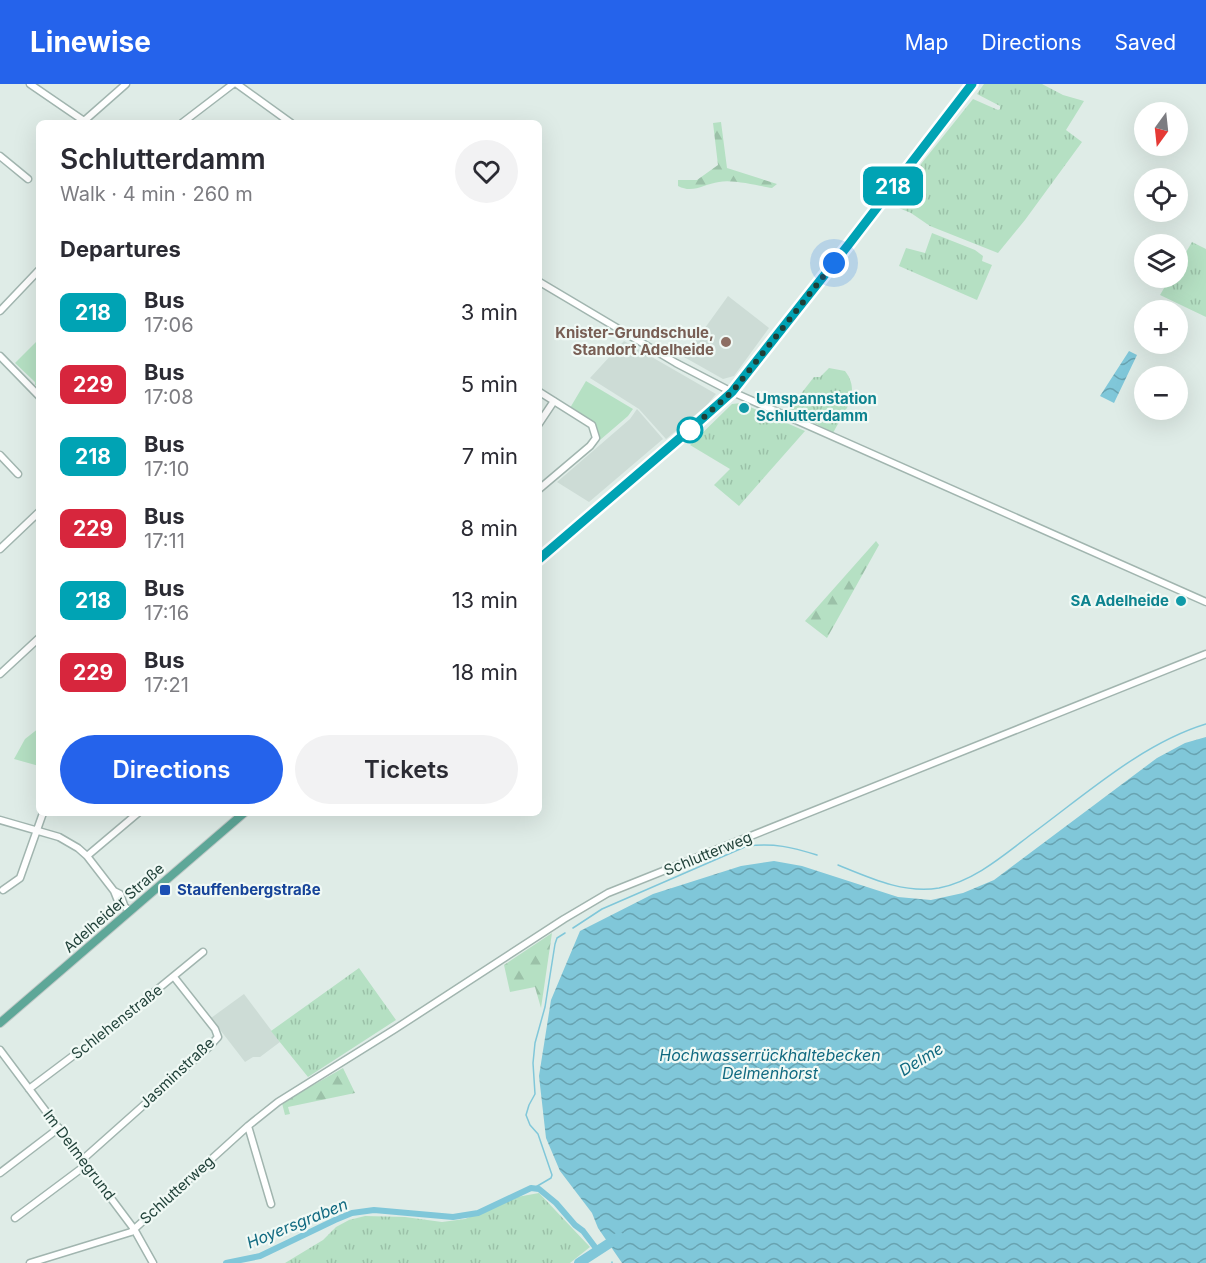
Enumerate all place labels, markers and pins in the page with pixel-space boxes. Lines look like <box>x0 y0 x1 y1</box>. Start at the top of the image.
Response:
place label: Knister-Grundschule, Standort Adelheide <box>555 323 714 359</box>
marker: Knister-Grundschule, Standort Adelheide <box>719 335 733 349</box>
place label: Umspannstation Schlutterdamm <box>756 389 877 425</box>
marker: Umspannstation Schlutterdamm <box>737 401 751 415</box>
unlabelled marker <box>677 417 703 443</box>
place label: SA Adelheide <box>1071 591 1169 610</box>
marker: SA Adelheide <box>1174 594 1188 608</box>
place label: Stauffenbergstraße <box>177 880 321 899</box>
marker: Stauffenbergstraße <box>158 883 172 897</box>

